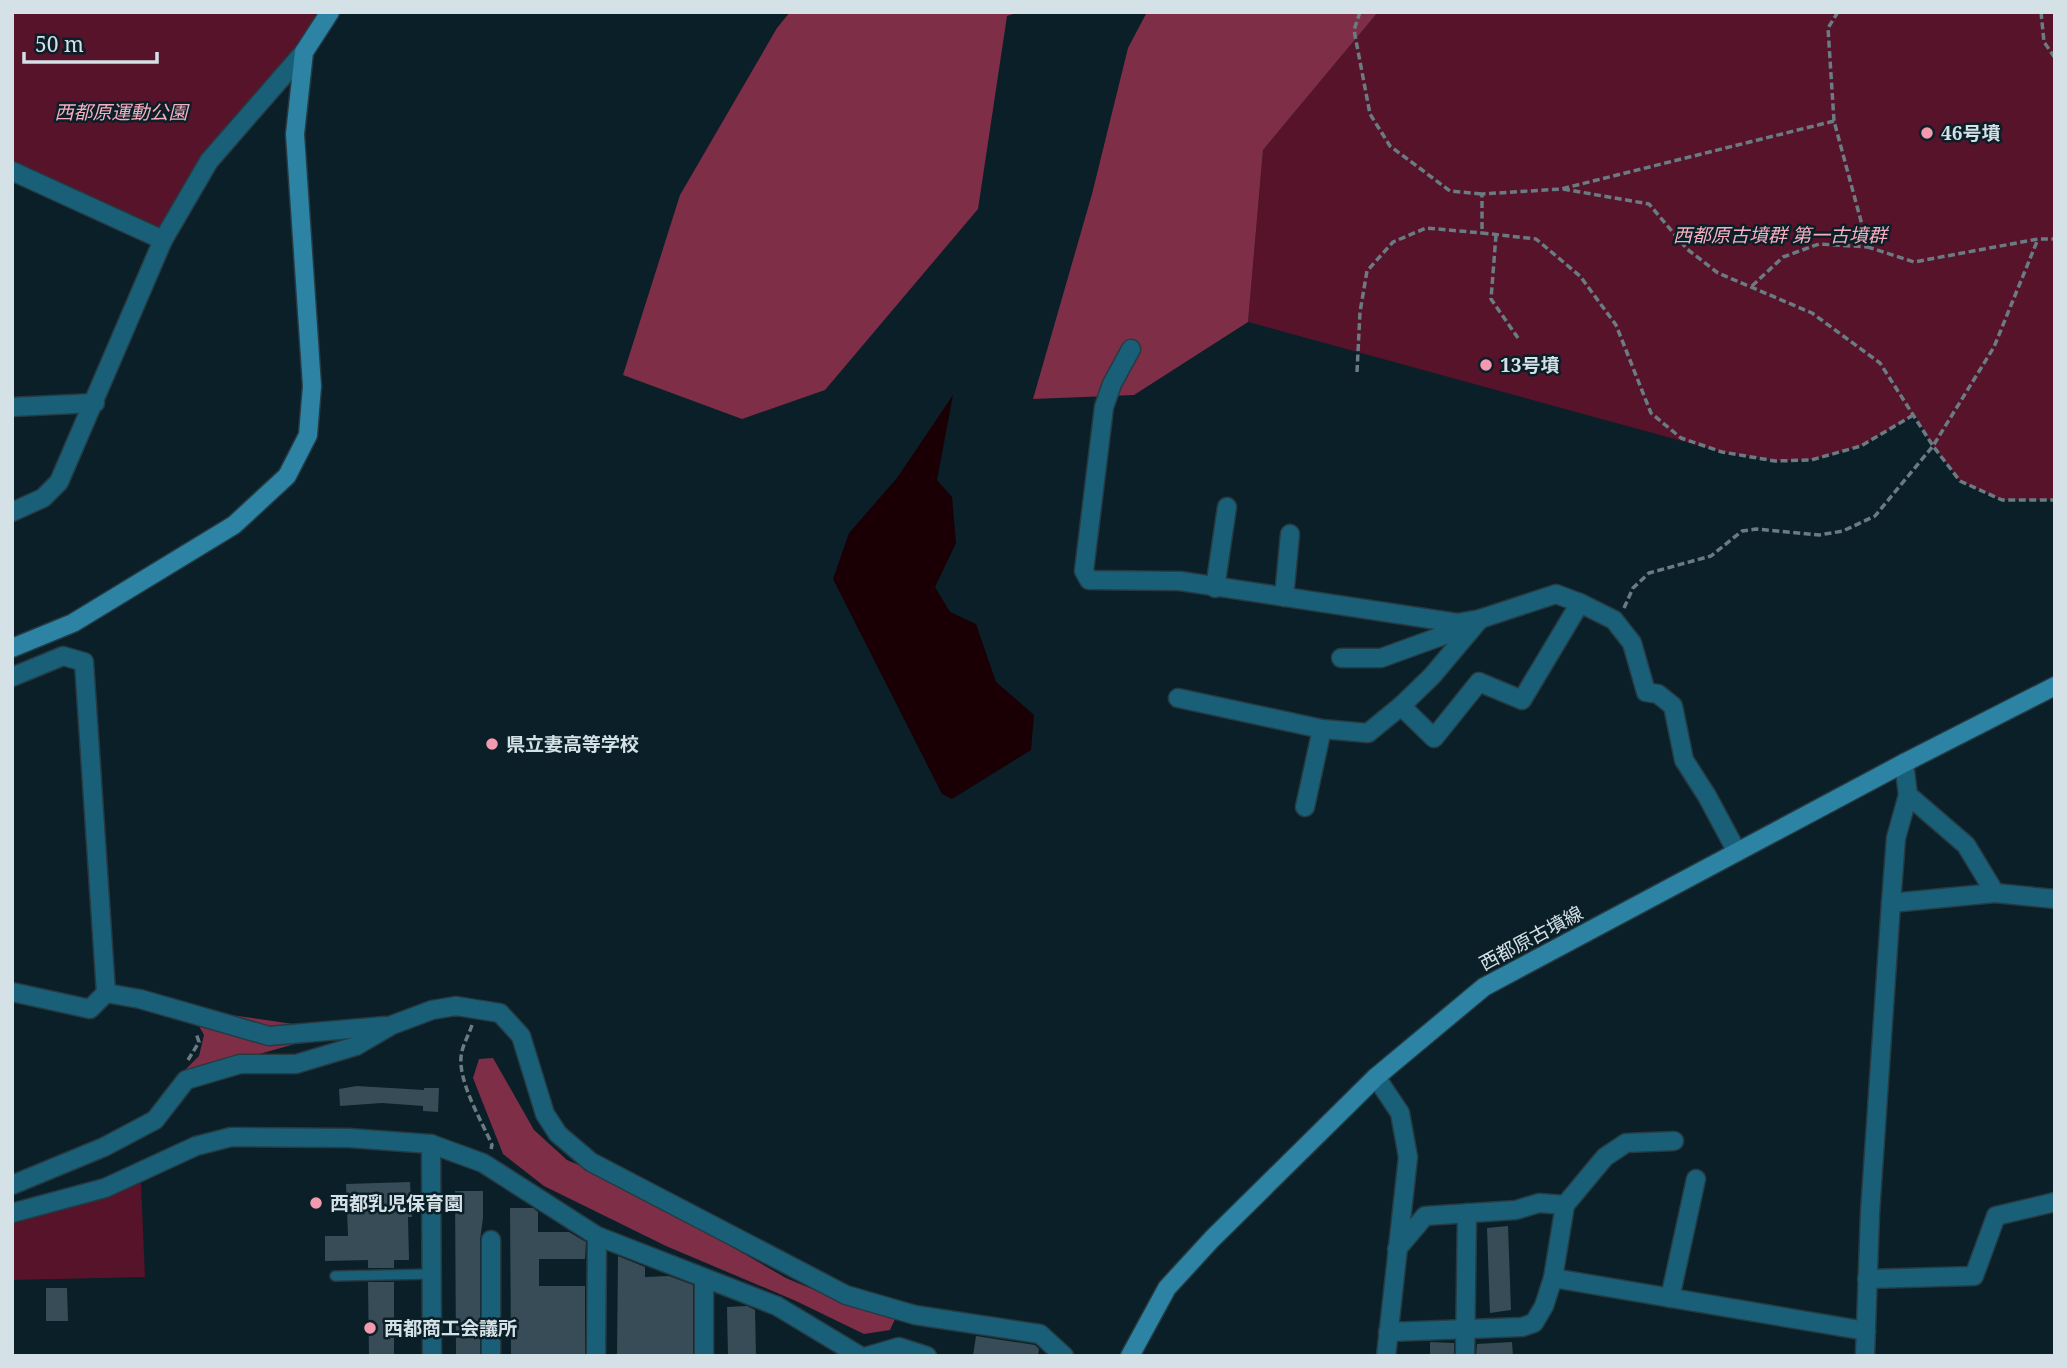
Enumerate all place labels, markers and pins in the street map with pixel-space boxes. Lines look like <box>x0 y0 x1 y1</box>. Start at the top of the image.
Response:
place label: 46号墳 <box>1941 120 2000 146</box>
marker: 46号墳 <box>1919 125 1935 141</box>
place label: 13号墳 <box>1500 352 1559 378</box>
marker: 13号墳 <box>1478 357 1494 373</box>
place label: 県立妻高等学校 <box>506 731 639 757</box>
marker: 県立妻高等学校 <box>484 736 500 752</box>
place label: 西都乳児保育園 <box>330 1190 463 1216</box>
marker: 西都乳児保育園 <box>308 1195 324 1211</box>
place label: 西都商工会議所 <box>384 1315 517 1341</box>
marker: 西都商工会議所 <box>362 1320 378 1336</box>

